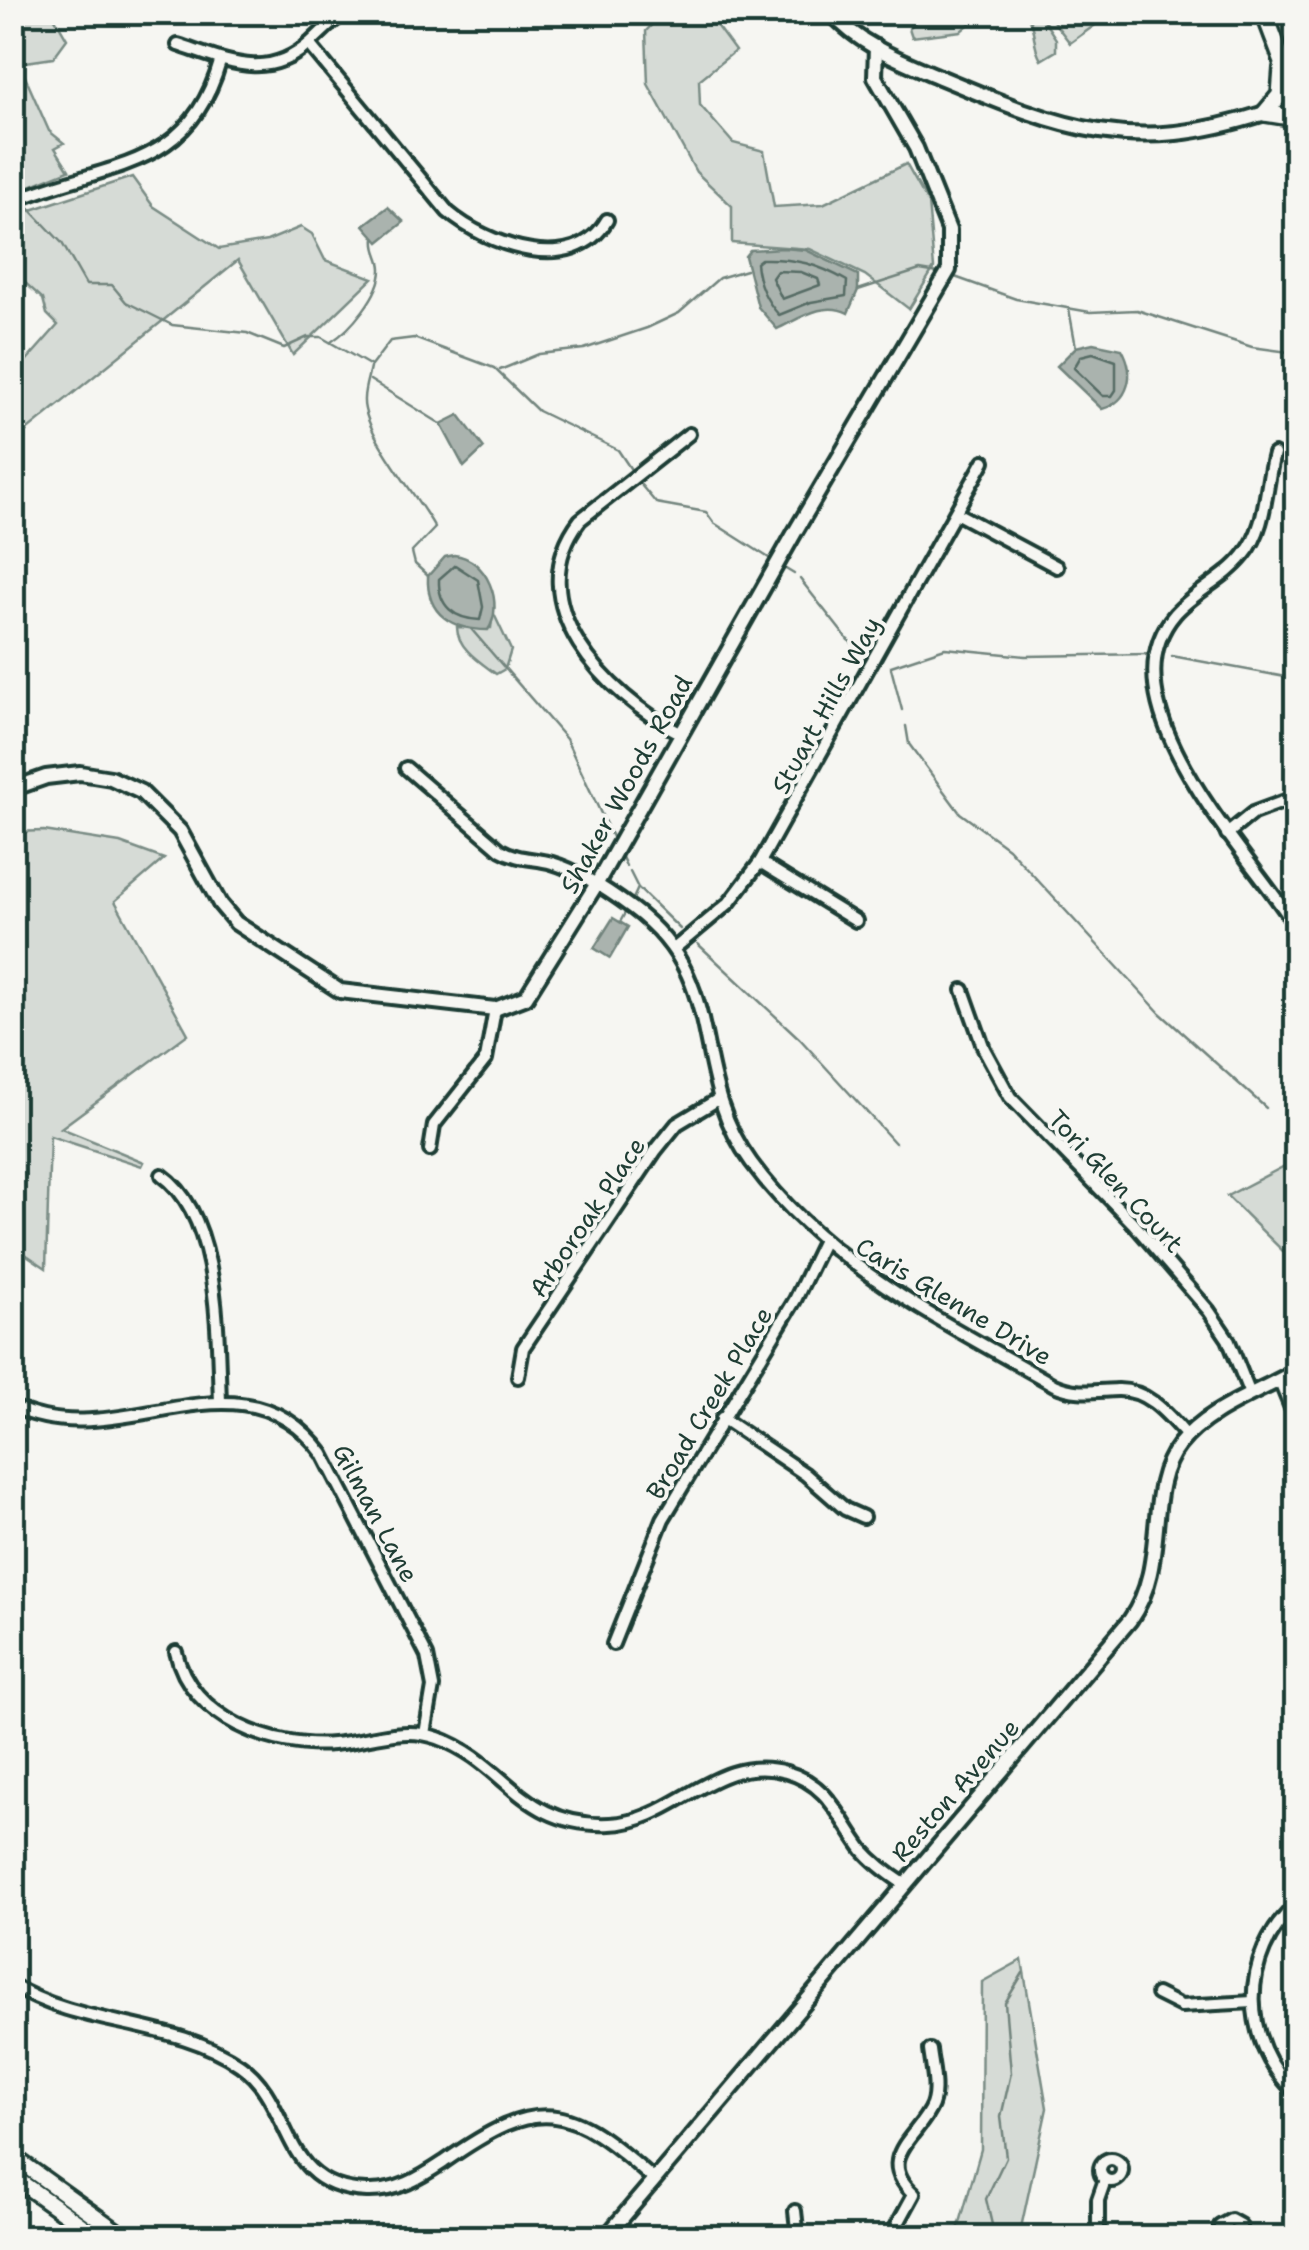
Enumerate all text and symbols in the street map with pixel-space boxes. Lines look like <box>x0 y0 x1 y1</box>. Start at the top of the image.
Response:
street label: Stuart Hills Way <box>763 610 889 800</box>
street label: Shaker Woods Road <box>552 669 700 899</box>
street label: Tori Glen Court <box>1041 1102 1191 1260</box>
street label: Arboroak Place <box>521 1130 653 1304</box>
street label: Caris Glenne Drive <box>850 1229 1058 1373</box>
street label: Broad Creek Place <box>638 1300 780 1506</box>
street label: Gilman Lane <box>325 1438 427 1588</box>
street label: Reston Avenue <box>883 1711 1027 1869</box>

